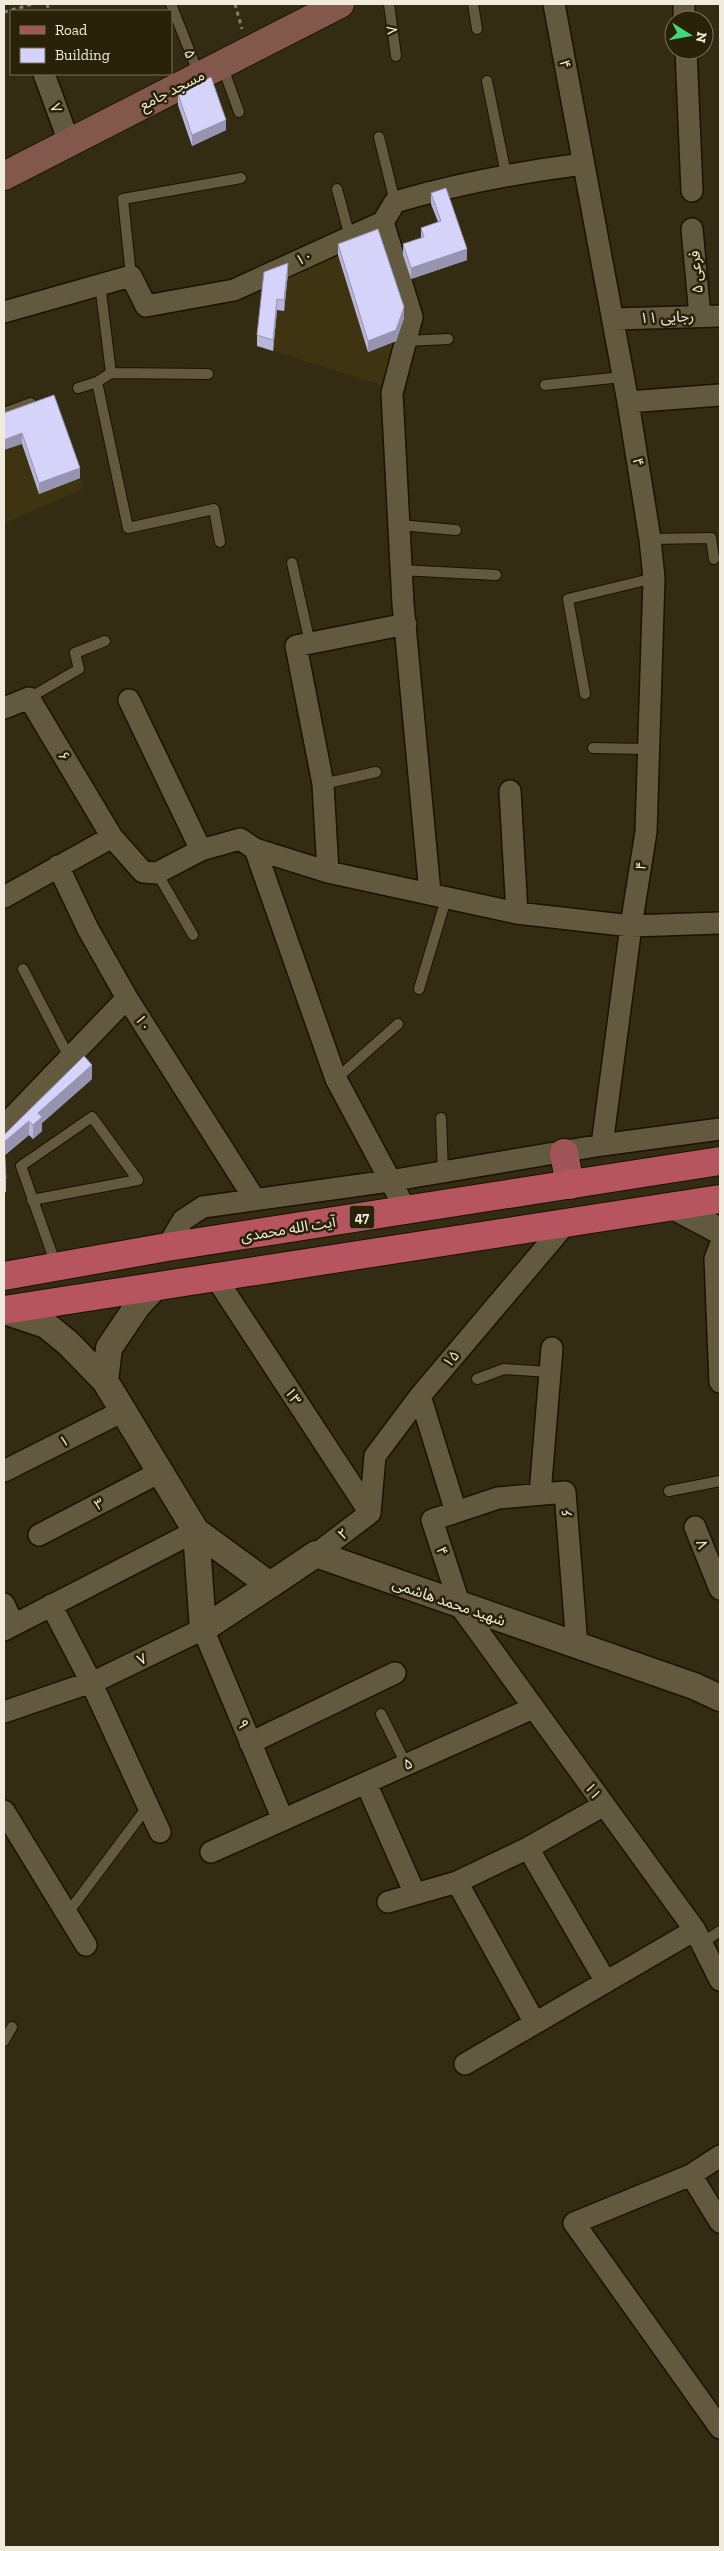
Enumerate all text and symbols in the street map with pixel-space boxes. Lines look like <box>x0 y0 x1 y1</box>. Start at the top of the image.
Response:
legend <box>10 10 172 75</box>
north arrow <box>664 10 714 60</box>
text: Road <box>55 21 88 39</box>
street label: ۸ <box>382 24 402 36</box>
text: N <box>692 31 711 45</box>
text: Building <box>55 46 110 64</box>
street label: ۵ <box>180 47 200 61</box>
street label: ۴ <box>555 58 575 70</box>
street label: مسجد جامع <box>136 66 209 117</box>
street label: ۷ <box>46 101 66 116</box>
street label: ۱۰ <box>292 246 316 270</box>
street label: فرعی ۵ <box>685 250 707 294</box>
street label: رجایی ۱۱ <box>640 307 694 327</box>
street label: ۴ <box>628 456 648 468</box>
street label: ۶ <box>54 748 74 764</box>
street label: ۴ <box>631 860 651 872</box>
street label: ۱۰ <box>131 1011 155 1035</box>
road number: 47 <box>350 1206 374 1228</box>
street label: آیت الله محمدی <box>239 1213 337 1245</box>
street label: ۱۵ <box>439 1347 463 1371</box>
street label: ۱۳ <box>281 1384 305 1408</box>
street label: ۱ <box>56 1431 72 1451</box>
street label: ۳ <box>91 1494 107 1514</box>
street label: ۶ <box>558 1508 576 1518</box>
street label: ۲ <box>334 1524 352 1544</box>
street label: ۸ <box>692 1537 712 1552</box>
street label: ۴ <box>432 1544 452 1558</box>
street label: شهید محمد هاشمی <box>390 1574 508 1630</box>
street label: ۷ <box>134 1649 150 1669</box>
street label: ۹ <box>233 1717 253 1731</box>
street label: ۵ <box>400 1754 416 1774</box>
street label: ۱۱ <box>581 1779 605 1803</box>

